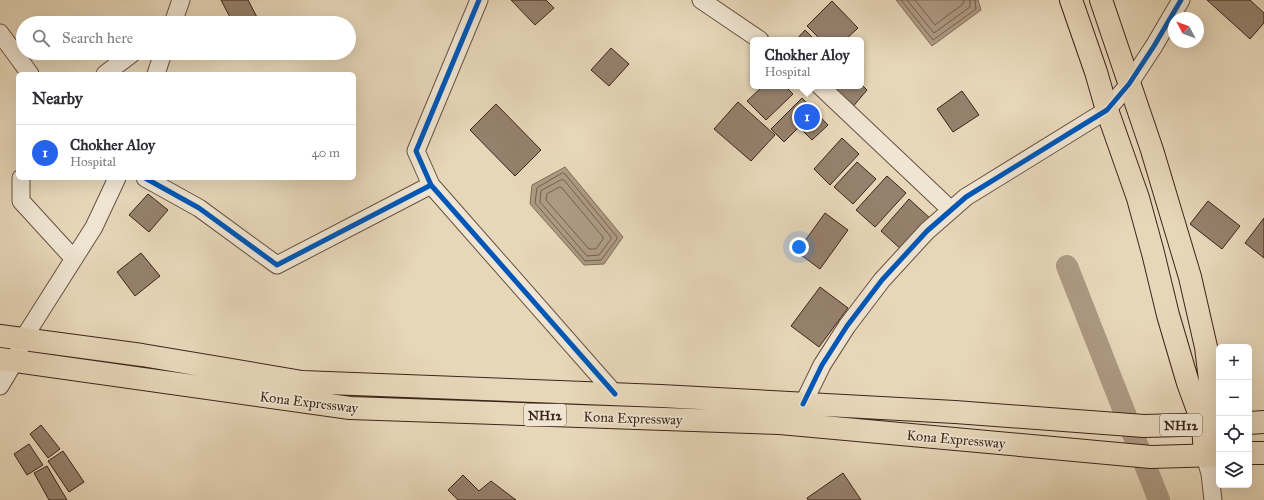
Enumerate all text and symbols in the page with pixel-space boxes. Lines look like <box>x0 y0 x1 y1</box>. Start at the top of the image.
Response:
north arrow <box>1168 12 1204 48</box>
search box <box>16 16 356 60</box>
icon: search <box>30 27 52 49</box>
text: Search here <box>62 29 133 47</box>
popup <box>750 37 864 89</box>
text: Chokher Aloy <box>764 46 850 64</box>
text: Hospital <box>764 64 811 80</box>
text: Nearby <box>32 88 83 109</box>
pin: 1 <box>794 102 820 132</box>
text: Chokher Aloy <box>70 136 155 154</box>
text: 1 <box>42 145 48 161</box>
text: 40 m <box>311 145 340 161</box>
text: Hospital <box>70 154 116 170</box>
your location <box>789 237 809 257</box>
map controls <box>1216 344 1252 488</box>
button: + <box>1216 344 1252 380</box>
button: − <box>1216 380 1252 416</box>
street label: Kona Expressway <box>259 388 360 417</box>
road number: NH12 <box>524 404 566 426</box>
street label: Kona Expressway <box>583 408 683 429</box>
road number: NH12 <box>1160 414 1202 436</box>
button: locate <box>1216 416 1252 452</box>
street label: Kona Expressway <box>906 427 1007 452</box>
button: layers <box>1216 452 1252 488</box>

